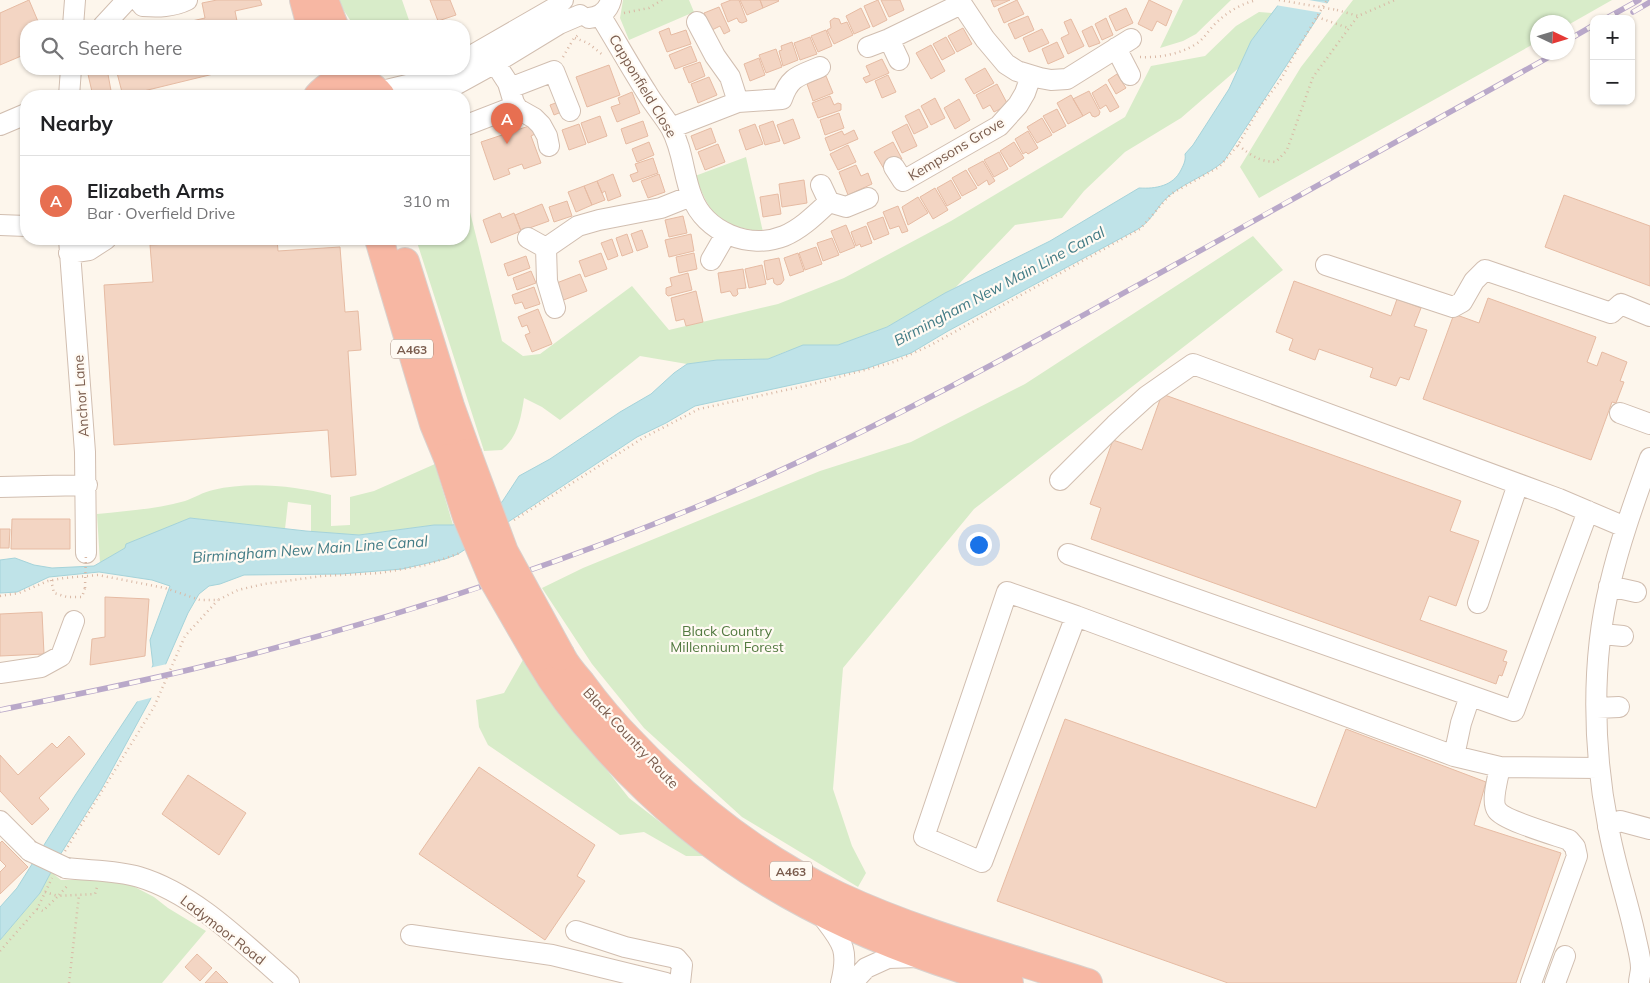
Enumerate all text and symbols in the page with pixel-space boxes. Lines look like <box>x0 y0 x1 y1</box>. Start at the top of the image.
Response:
north arrow <box>1530 15 1575 60</box>
map controls <box>1590 15 1635 105</box>
button: + <box>1590 15 1635 60</box>
search box <box>20 20 470 75</box>
street label: Capponfield Close <box>605 31 681 141</box>
icon: search <box>38 34 66 62</box>
text: Search here <box>78 36 182 60</box>
button: − <box>1590 60 1635 105</box>
pin: A <box>491 103 523 144</box>
text: Nearby <box>40 110 113 136</box>
street label: Kempsons Grove <box>905 113 1007 185</box>
text: Elizabeth Arms <box>87 179 224 203</box>
text: A <box>50 191 62 211</box>
text: 310 m <box>403 191 450 211</box>
text: Bar · Overfield Drive <box>87 203 235 223</box>
water label: Birmingham New Main Line Canal <box>890 222 1108 350</box>
road number: A463 <box>391 339 433 358</box>
street label: Anchor Lane <box>69 354 93 438</box>
water label: Birmingham New Main Line Canal <box>192 531 429 567</box>
your location <box>966 532 992 558</box>
park label: Black Country Millennium Forest <box>670 622 784 656</box>
street label: Black Country Route <box>579 684 683 792</box>
road number: A463 <box>770 861 812 880</box>
street label: Ladymoor Road <box>177 891 269 969</box>

